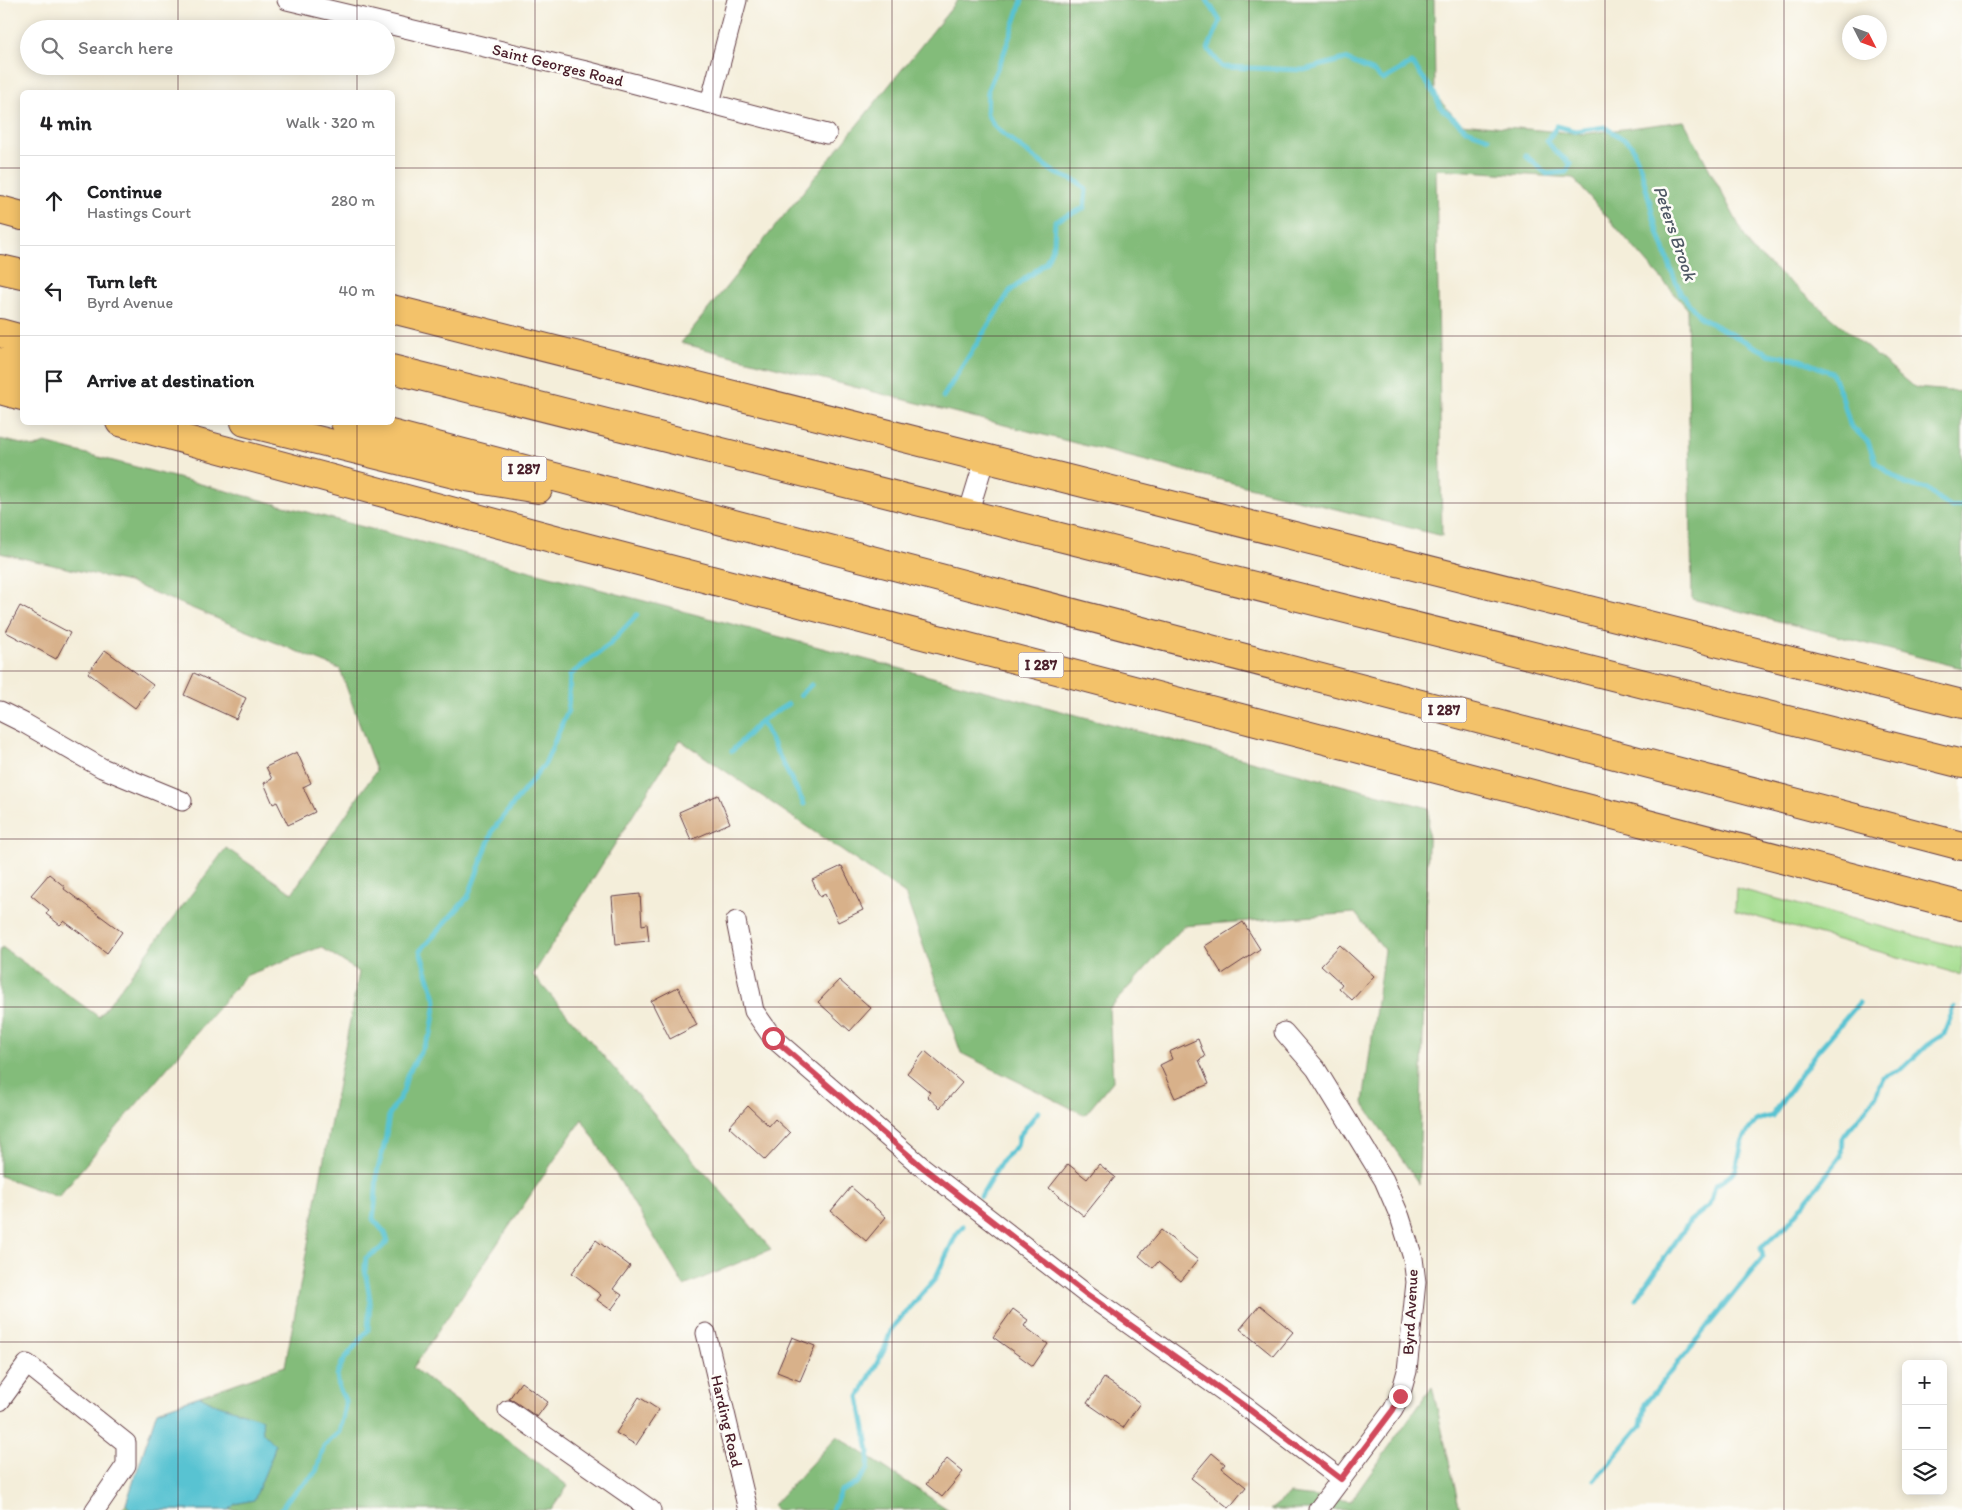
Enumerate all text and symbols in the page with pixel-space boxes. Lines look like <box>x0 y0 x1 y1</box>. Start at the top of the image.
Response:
north arrow <box>1842 15 1887 60</box>
search box <box>20 20 395 75</box>
icon: search <box>38 34 66 62</box>
text: Search here <box>78 36 173 59</box>
street label: Saint Georges Road <box>490 39 626 91</box>
text: 4 min <box>40 110 92 135</box>
text: Walk · 320 m <box>286 113 375 132</box>
text: Continue <box>87 180 162 203</box>
water label: Peters Brook <box>1648 183 1702 285</box>
icon: ahead <box>40 187 68 215</box>
text: 280 m <box>331 191 375 210</box>
text: Hastings Court <box>87 203 191 222</box>
text: Turn left <box>87 270 157 293</box>
icon: left <box>40 277 68 305</box>
text: 40 m <box>338 281 375 300</box>
text: Byrd Avenue <box>87 293 173 312</box>
icon: arrive <box>40 367 68 395</box>
text: Arrive at destination <box>87 369 254 392</box>
road number: I 287 <box>502 456 546 482</box>
road number: I 287 <box>1018 652 1064 678</box>
road number: I 287 <box>1422 698 1466 722</box>
route start <box>762 1027 785 1050</box>
street label: Byrd Avenue <box>1398 1268 1422 1356</box>
map controls <box>1902 1360 1947 1495</box>
button: + <box>1902 1360 1947 1405</box>
street label: Harding Road <box>707 1373 747 1469</box>
route end <box>1389 1385 1412 1408</box>
button: − <box>1902 1405 1947 1450</box>
button: layers <box>1902 1450 1947 1495</box>

